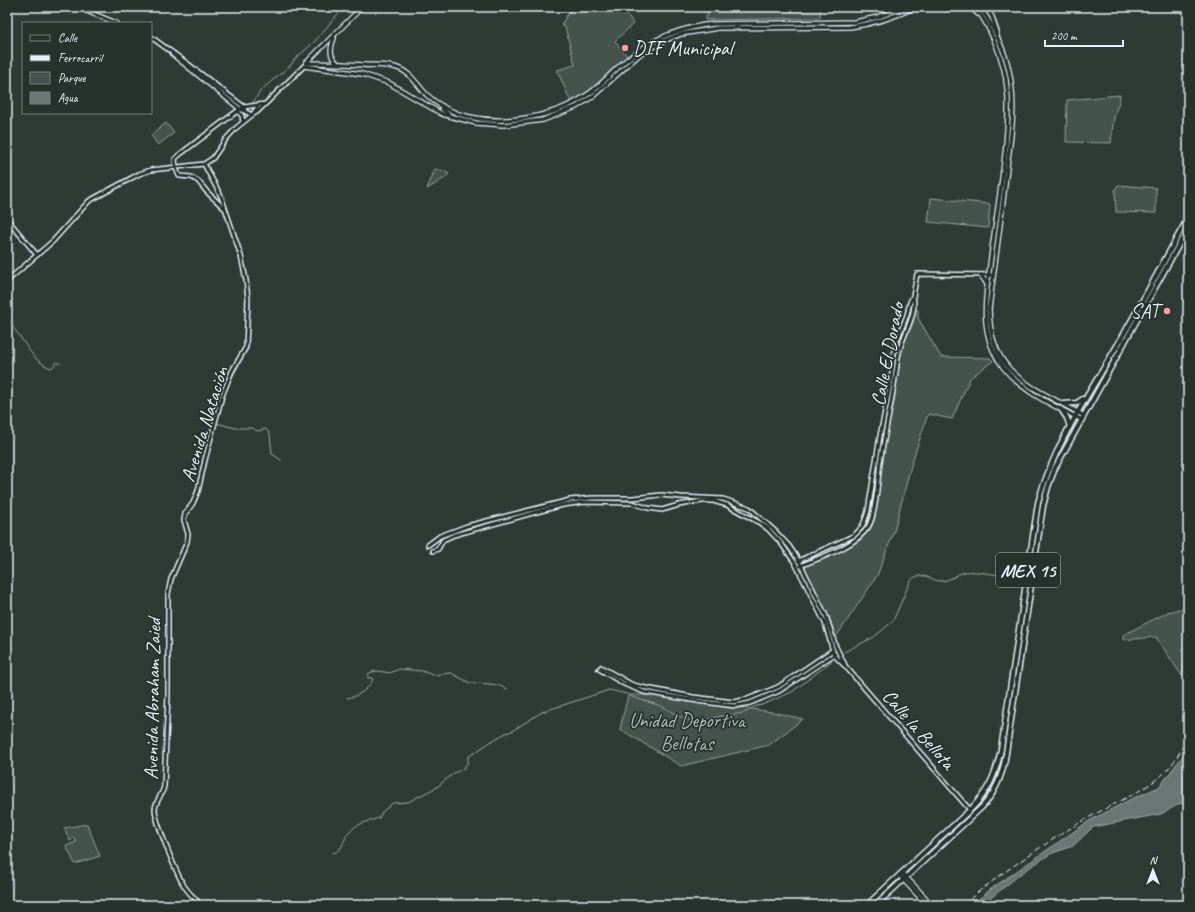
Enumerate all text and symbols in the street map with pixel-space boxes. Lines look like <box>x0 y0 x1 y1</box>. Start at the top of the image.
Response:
legend <box>22 22 152 114</box>
scale bar <box>1045 22 1123 48</box>
text: 200 m <box>1051 28 1078 44</box>
text: Calle <box>58 30 78 46</box>
place label: DIF Municipal <box>633 36 736 61</box>
marker: DIF Municipal <box>620 43 630 53</box>
text: Ferrocarril <box>58 50 104 66</box>
text: Parque <box>58 70 87 86</box>
text: Agua <box>58 90 79 106</box>
street label: Calle El Dorado <box>865 299 910 408</box>
place label: SAT <box>1130 299 1164 324</box>
marker: SAT <box>1162 306 1172 316</box>
street label: Avenida Natación <box>175 363 234 485</box>
road number: MEX 15 <box>996 553 1060 587</box>
street label: Avenida Abraham Zaied <box>139 615 166 780</box>
street label: Calle la Bellota <box>877 684 962 776</box>
park label: Unidad Deportiva Bellotas <box>629 708 747 756</box>
north arrow <box>1133 850 1173 890</box>
text: N <box>1150 853 1159 867</box>

